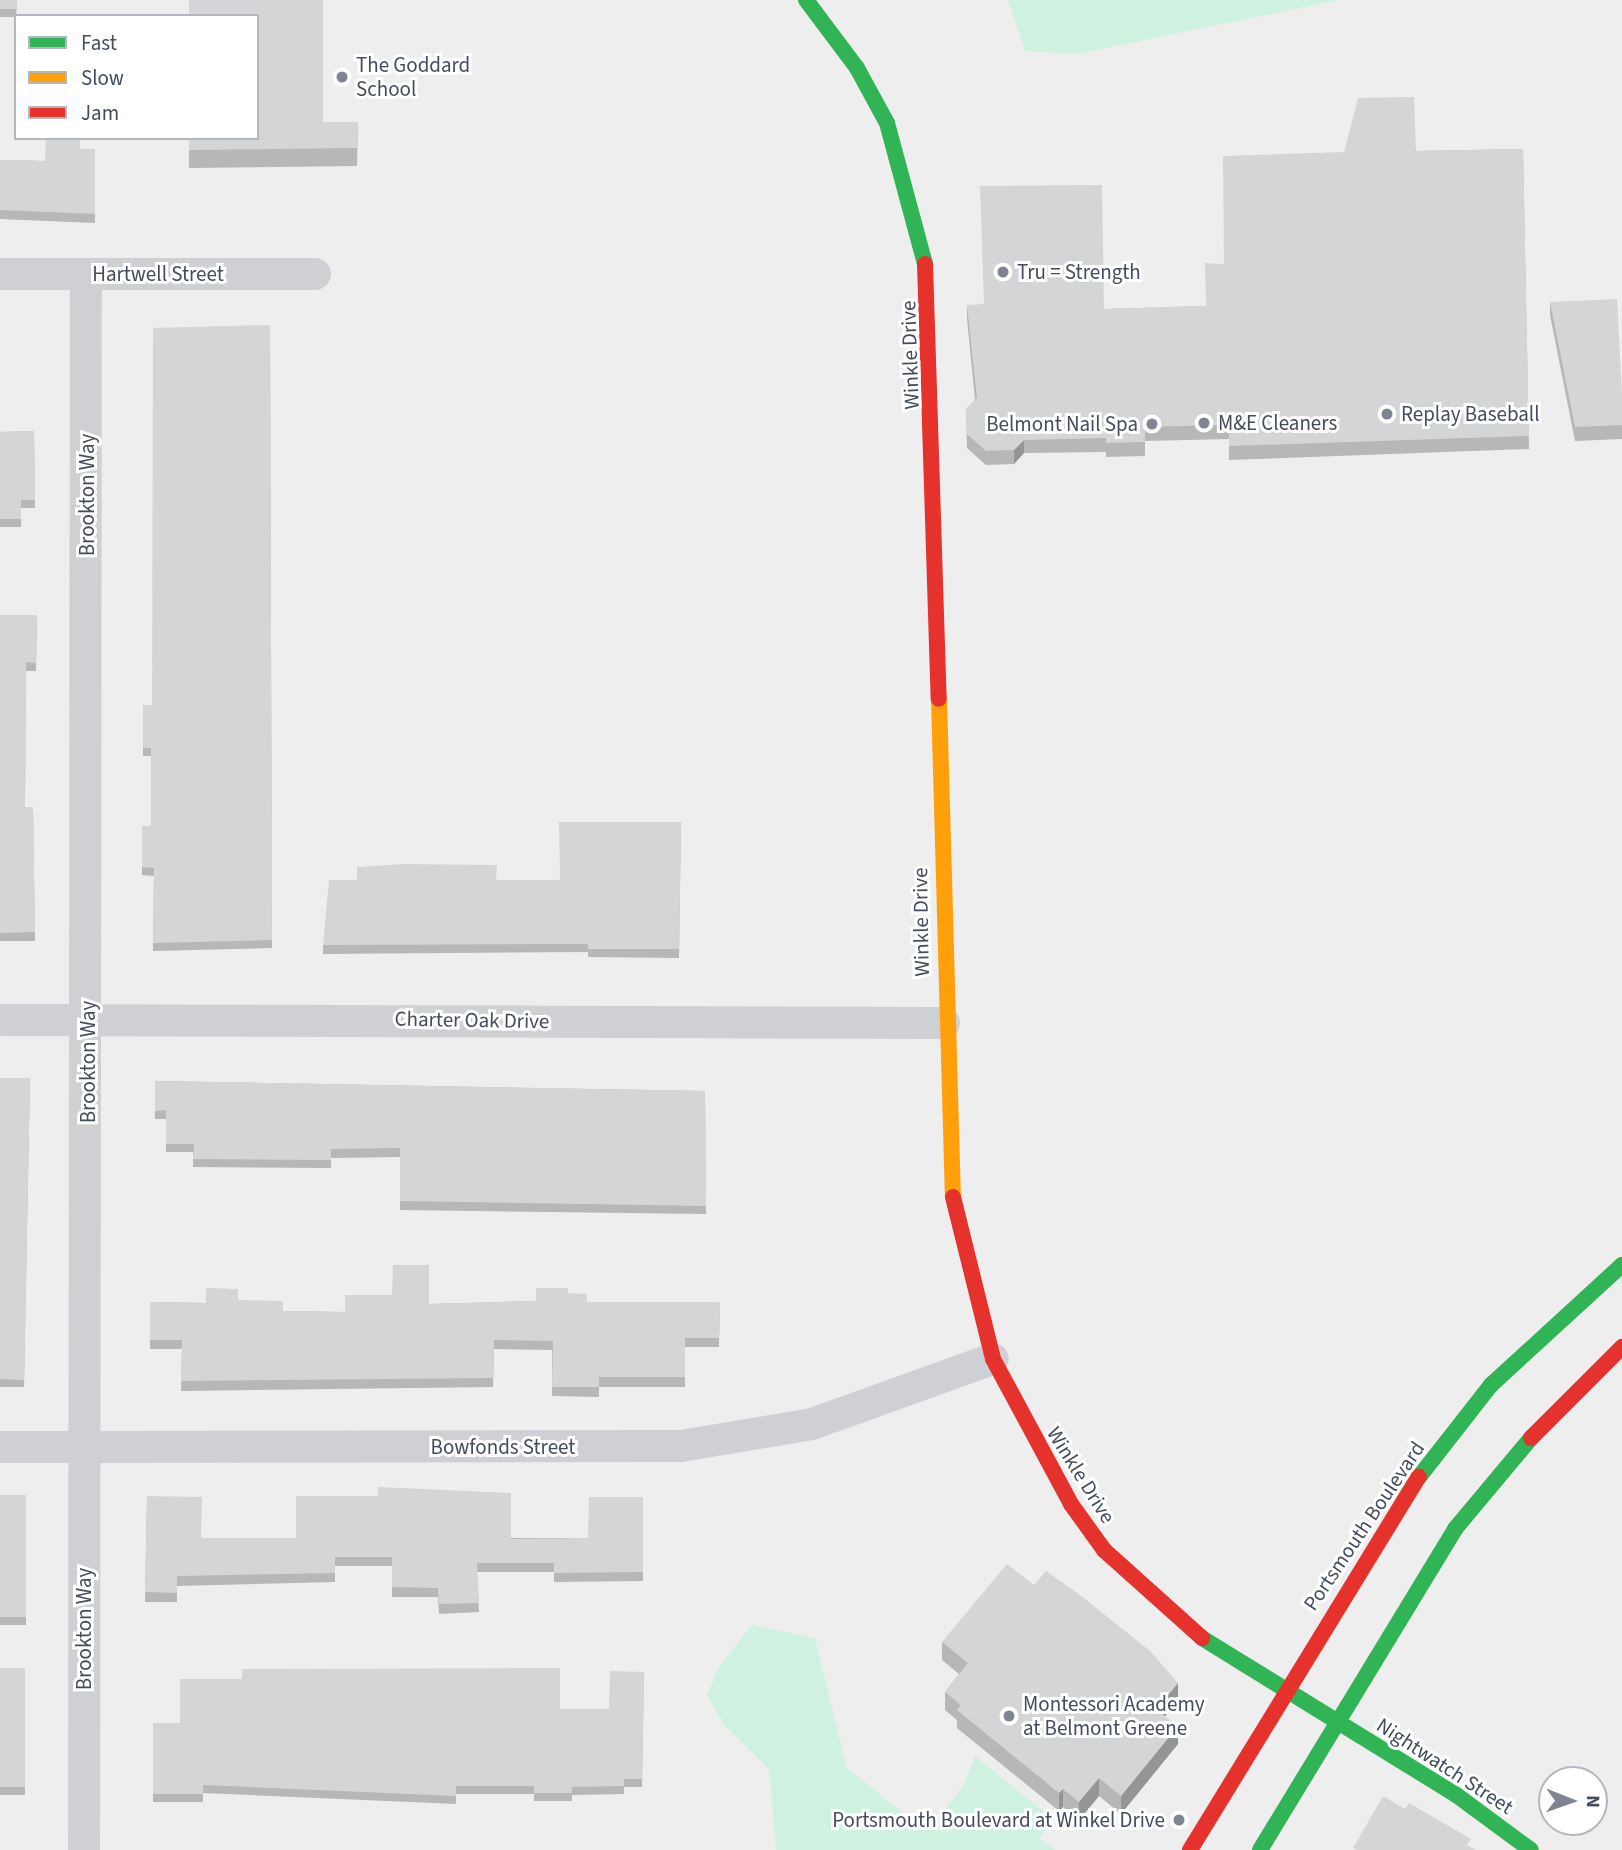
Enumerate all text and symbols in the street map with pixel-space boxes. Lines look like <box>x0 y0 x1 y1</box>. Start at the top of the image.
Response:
legend <box>14 14 259 140</box>
text: Fast <box>81 28 117 58</box>
place label: The Goddard School <box>356 52 470 102</box>
text: Slow <box>81 63 124 93</box>
marker: The Goddard School <box>334 69 350 85</box>
text: Jam <box>81 98 119 128</box>
place label: Tru = Strength <box>1017 259 1141 285</box>
street label: Hartwell Street <box>92 261 224 287</box>
marker: Tru = Strength <box>995 264 1011 280</box>
street label: Winkle Drive <box>896 300 924 410</box>
place label: Replay Baseball <box>1401 401 1540 427</box>
marker: Replay Baseball <box>1379 406 1395 422</box>
place label: M&E Cleaners <box>1218 410 1337 436</box>
place label: Belmont Nail Spa <box>986 411 1138 437</box>
marker: M&E Cleaners <box>1196 415 1212 431</box>
marker: Belmont Nail Spa <box>1144 416 1160 432</box>
street label: Brookton Way <box>74 434 100 556</box>
street label: Winkle Drive <box>907 867 935 977</box>
street label: Brookton Way <box>75 1001 101 1123</box>
street label: Charter Oak Drive <box>394 1006 550 1034</box>
street label: Winkle Drive <box>1041 1422 1121 1528</box>
street label: Bowfonds Street <box>431 1434 575 1460</box>
street label: Portsmouth Boulevard <box>1298 1437 1430 1615</box>
street label: Brookton Way <box>71 1568 97 1690</box>
place label: Montessori Academy at Belmont Greene <box>1023 1691 1205 1741</box>
marker: Montessori Academy at Belmont Greene <box>1001 1708 1017 1724</box>
street label: Nightwatch Street <box>1372 1712 1518 1820</box>
north arrow <box>1538 1766 1608 1836</box>
text: N <box>1579 1795 1606 1808</box>
place label: Portsmouth Boulevard at Winkel Drive <box>832 1807 1165 1833</box>
marker: Portsmouth Boulevard at Winkel Drive <box>1171 1812 1187 1828</box>

